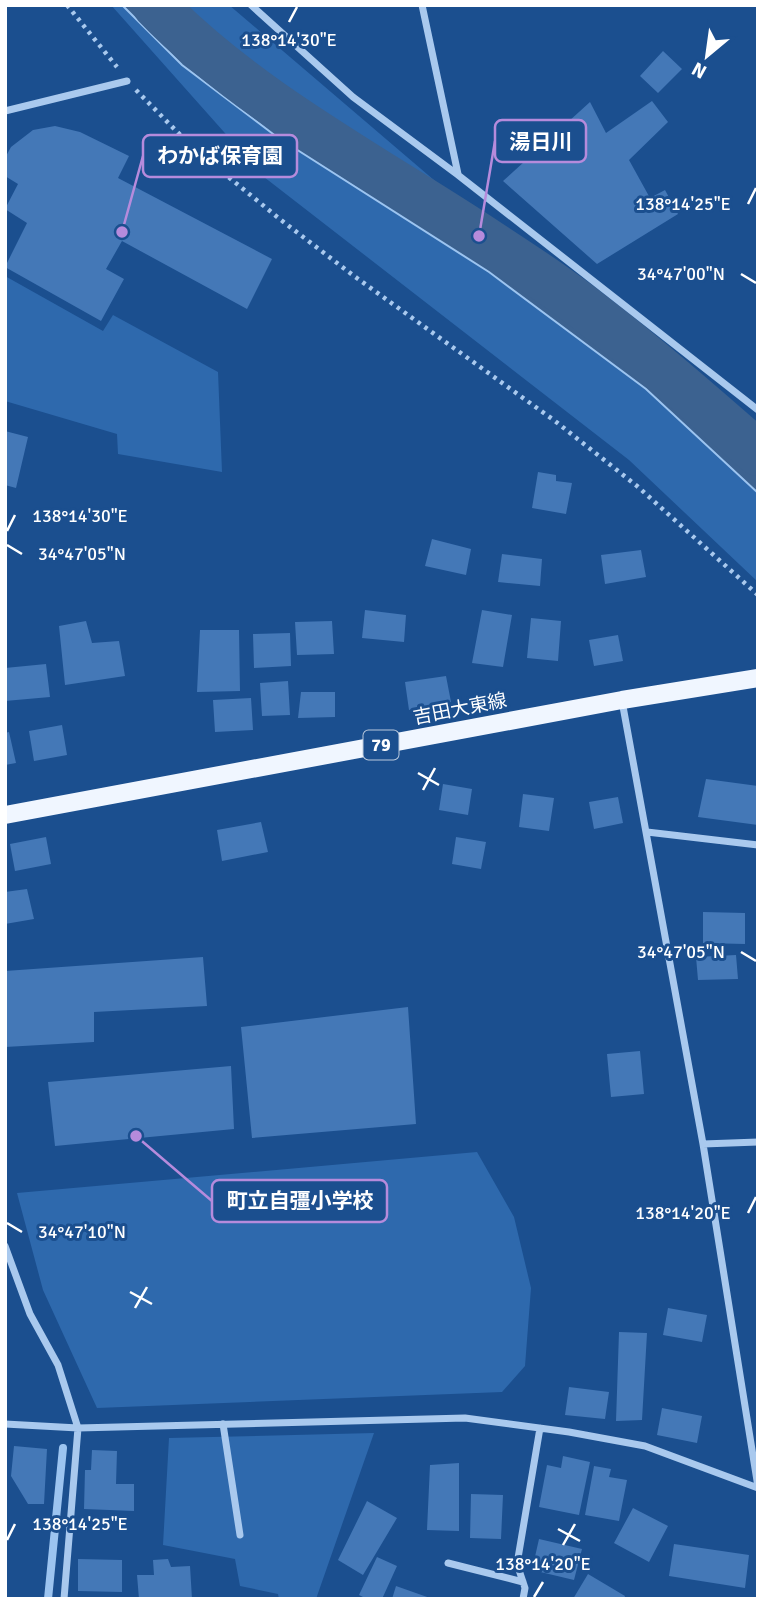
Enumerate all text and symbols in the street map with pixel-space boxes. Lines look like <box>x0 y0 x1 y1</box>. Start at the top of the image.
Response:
north arrow <box>672 21 742 91</box>
text: 138°14'30"E <box>241 29 337 51</box>
text: N <box>688 56 711 84</box>
callout: 湯日川 <box>495 120 586 162</box>
text: 湯日川 <box>510 129 573 155</box>
callout: わかば保育園 <box>143 135 297 177</box>
text: わかば保育園 <box>157 143 283 169</box>
text: 138°14'25"E <box>635 193 731 215</box>
text: 34°47'00"N <box>637 263 725 285</box>
text: 138°14'30"E <box>32 505 128 527</box>
text: 34°47'05"N <box>38 543 126 565</box>
street label: 吉田大東線 <box>411 688 509 730</box>
road number: 79 <box>364 730 398 760</box>
text: 34°47'05"N <box>637 941 725 963</box>
callout: 町立自彊小学校 <box>212 1180 387 1222</box>
text: 町立自彊小学校 <box>227 1188 374 1214</box>
text: 138°14'20"E <box>635 1202 731 1224</box>
text: 34°47'10"N <box>38 1221 126 1243</box>
text: 138°14'25"E <box>32 1513 128 1535</box>
text: 138°14'20"E <box>495 1553 591 1575</box>

